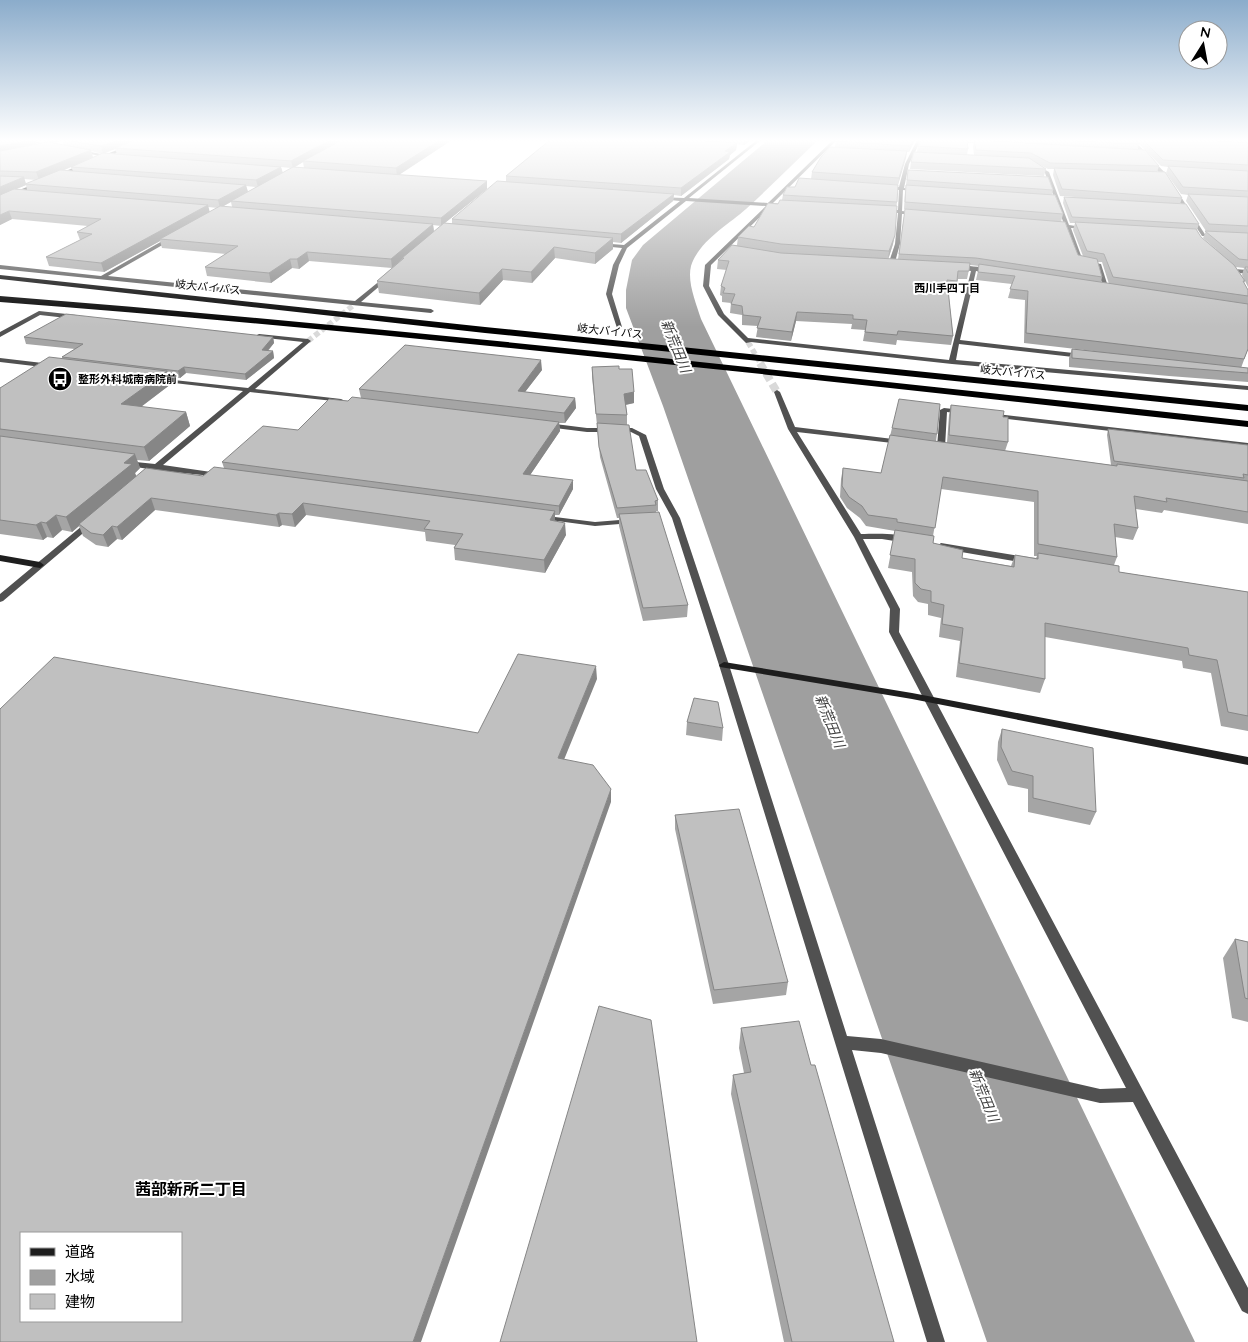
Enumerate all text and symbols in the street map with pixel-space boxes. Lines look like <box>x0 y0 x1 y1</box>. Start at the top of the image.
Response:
north arrow <box>1178 20 1228 70</box>
text: N <box>1199 22 1212 42</box>
street label: 岐大バイパス <box>175 277 241 297</box>
district label: 西川手四丁目 <box>914 281 980 295</box>
water label: 新荒田川 <box>657 317 696 377</box>
street label: 岐大バイパス <box>577 321 643 341</box>
street label: 岐大バイパス <box>980 362 1046 382</box>
bus stop icon: 整形外科城南病院前 <box>47 366 73 392</box>
place label: 整形外科城南病院前 <box>78 372 177 386</box>
water label: 新荒田川 <box>811 692 850 752</box>
water label: 新荒田川 <box>965 1066 1004 1126</box>
district label: 茜部新所二丁目 <box>135 1179 247 1199</box>
legend <box>20 1232 182 1322</box>
text: 道路 <box>65 1242 95 1261</box>
text: 水域 <box>65 1267 95 1286</box>
text: 建物 <box>65 1292 95 1311</box>

